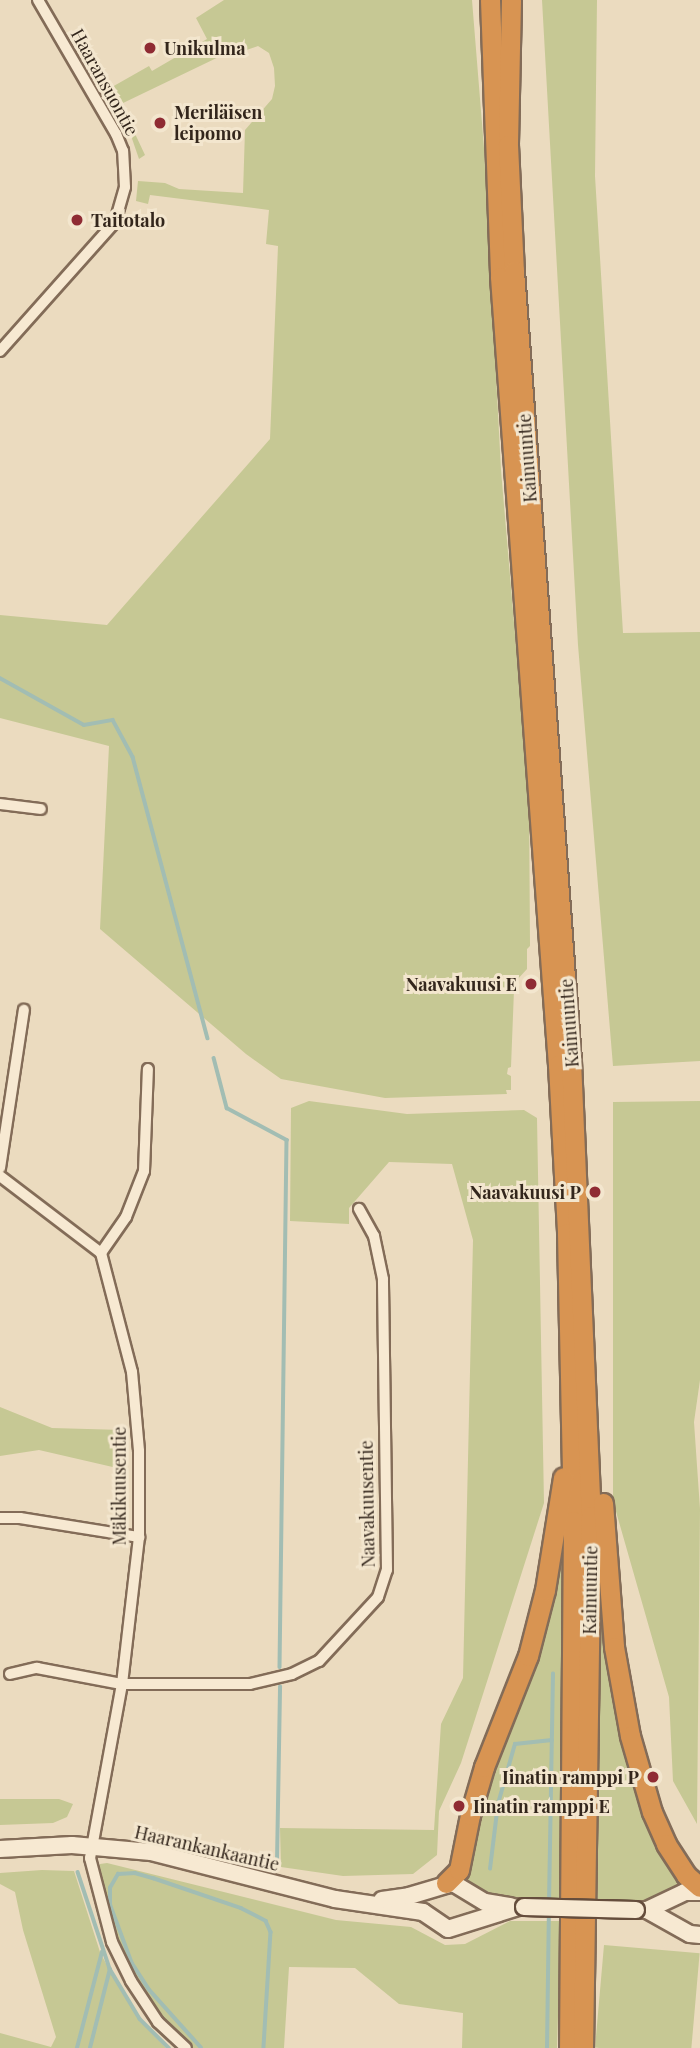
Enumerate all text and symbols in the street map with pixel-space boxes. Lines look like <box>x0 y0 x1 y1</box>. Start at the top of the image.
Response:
street label: Haaransuontie <box>67 25 143 139</box>
place label: Unikulma <box>164 37 245 59</box>
marker: Unikulma <box>142 40 158 56</box>
place label: Meriläisen leipomo <box>174 102 262 144</box>
marker: Meriläisen leipomo <box>152 115 168 131</box>
place label: Taitotalo <box>91 209 165 231</box>
marker: Taitotalo <box>69 212 85 228</box>
street label: Kainuuntie <box>513 413 541 503</box>
place label: Naavakuusi E <box>406 973 517 995</box>
marker: Naavakuusi E <box>523 976 539 992</box>
street label: Kainuuntie <box>555 978 583 1068</box>
place label: Naavakuusi P <box>470 1181 581 1203</box>
marker: Naavakuusi P <box>587 1184 603 1200</box>
street label: Mäkikuusentie <box>108 1426 130 1546</box>
street label: Naavakuusentie <box>355 1440 379 1568</box>
street label: Kainuuntie <box>578 1545 602 1635</box>
place label: Iinatin ramppi P <box>502 1766 639 1788</box>
marker: Iinatin ramppi P <box>645 1769 661 1785</box>
place label: Iinatin ramppi E <box>473 1795 610 1817</box>
marker: Iinatin ramppi E <box>451 1798 467 1814</box>
street label: Haarankankaantie <box>133 1821 281 1875</box>

